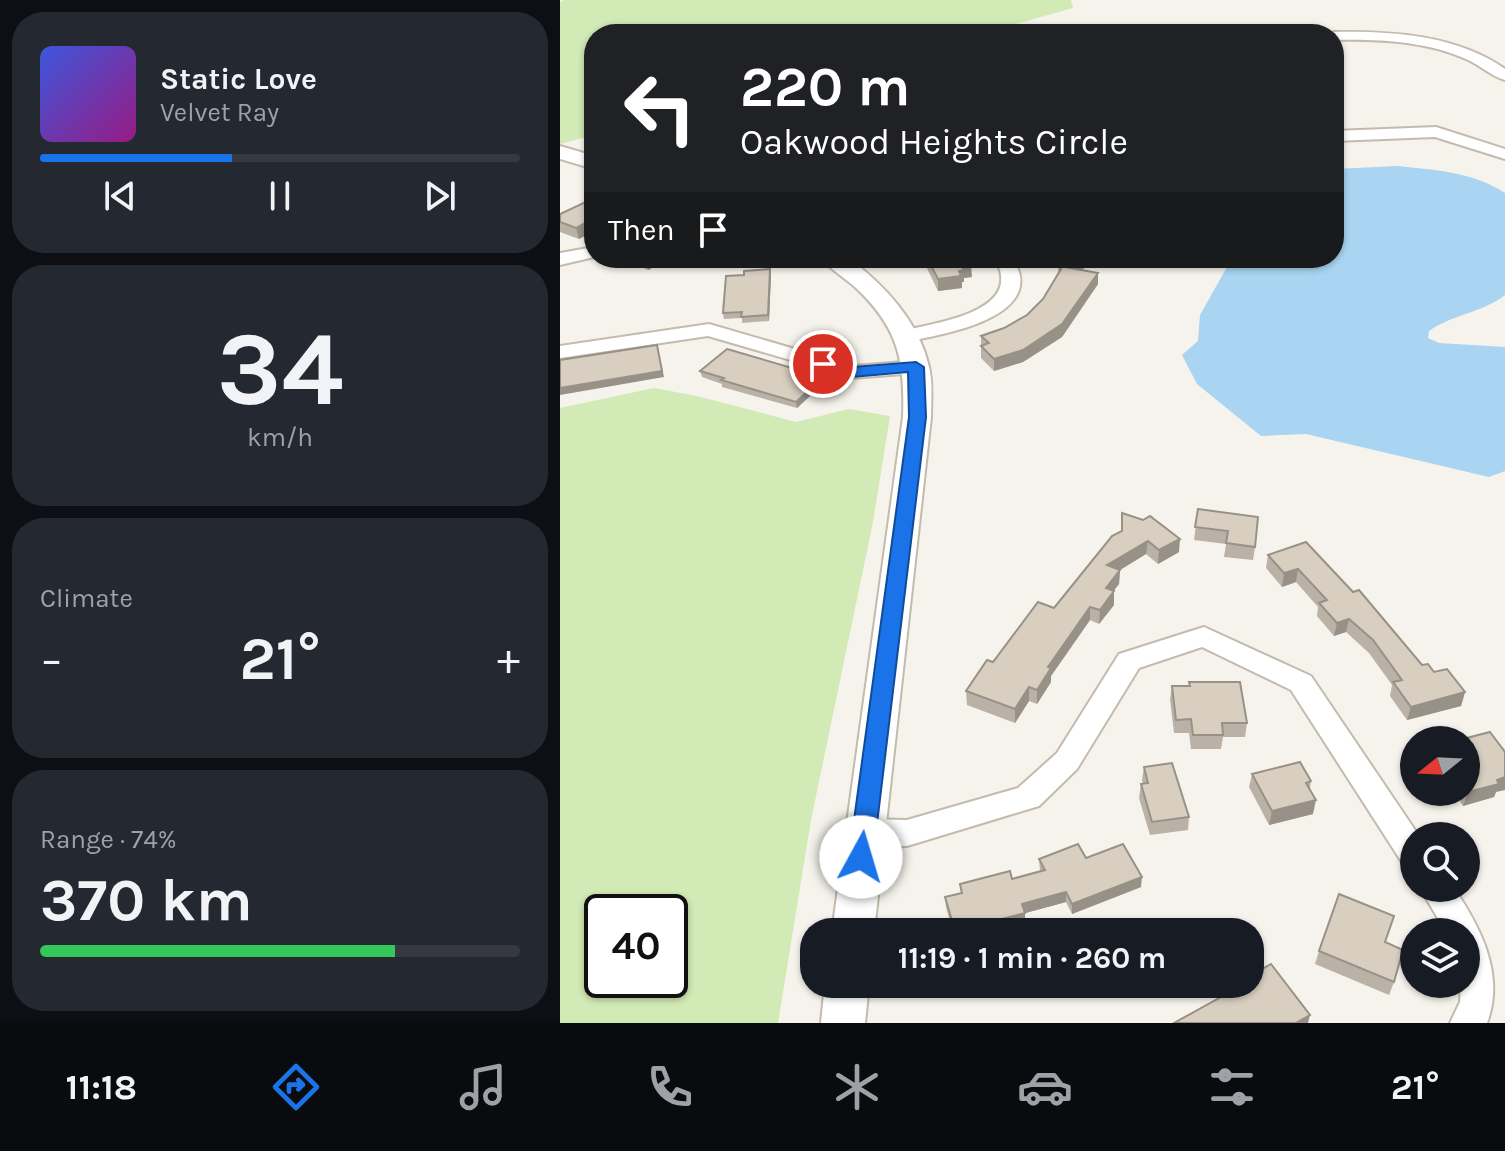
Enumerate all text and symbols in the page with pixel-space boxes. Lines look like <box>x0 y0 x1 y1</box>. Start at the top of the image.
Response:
text: 220 m <box>740 54 911 119</box>
icon: left <box>608 56 712 160</box>
text: Static Love <box>160 61 317 97</box>
text: Velvet Ray <box>160 97 279 128</box>
text: Oakwood Heights Circle <box>740 121 1128 163</box>
icon: previous <box>98 174 142 218</box>
icon: pause <box>258 174 302 218</box>
icon: next <box>418 174 462 218</box>
icon: arrive <box>691 208 735 252</box>
text: Then <box>608 212 675 248</box>
text: 34 <box>217 309 343 430</box>
pin <box>789 330 857 398</box>
icon: arrive <box>801 342 845 386</box>
text: km/h <box>247 422 313 453</box>
text: Climate <box>40 583 133 614</box>
text: 21° <box>240 624 321 694</box>
text: − <box>40 634 63 685</box>
text: + <box>497 634 520 685</box>
north arrow <box>1400 726 1480 806</box>
map controls <box>1400 726 1480 998</box>
position arrow <box>819 815 903 899</box>
button: search <box>1400 822 1480 902</box>
text: Range · 74% <box>40 824 177 855</box>
text: 370 km <box>40 865 253 935</box>
speed limit sign: 40 <box>584 894 688 998</box>
button: layers <box>1400 918 1480 998</box>
text: 11:19 · 1 min · 260 m <box>898 940 1166 976</box>
icon: directions <box>268 1059 324 1115</box>
icon: music <box>455 1059 511 1115</box>
icon: phone <box>642 1059 698 1115</box>
icon: climate <box>829 1059 885 1115</box>
icon: car <box>1017 1059 1073 1115</box>
icon: filters <box>1204 1059 1260 1115</box>
text: 11:18 <box>66 1066 137 1108</box>
text: 21° <box>1391 1066 1439 1108</box>

